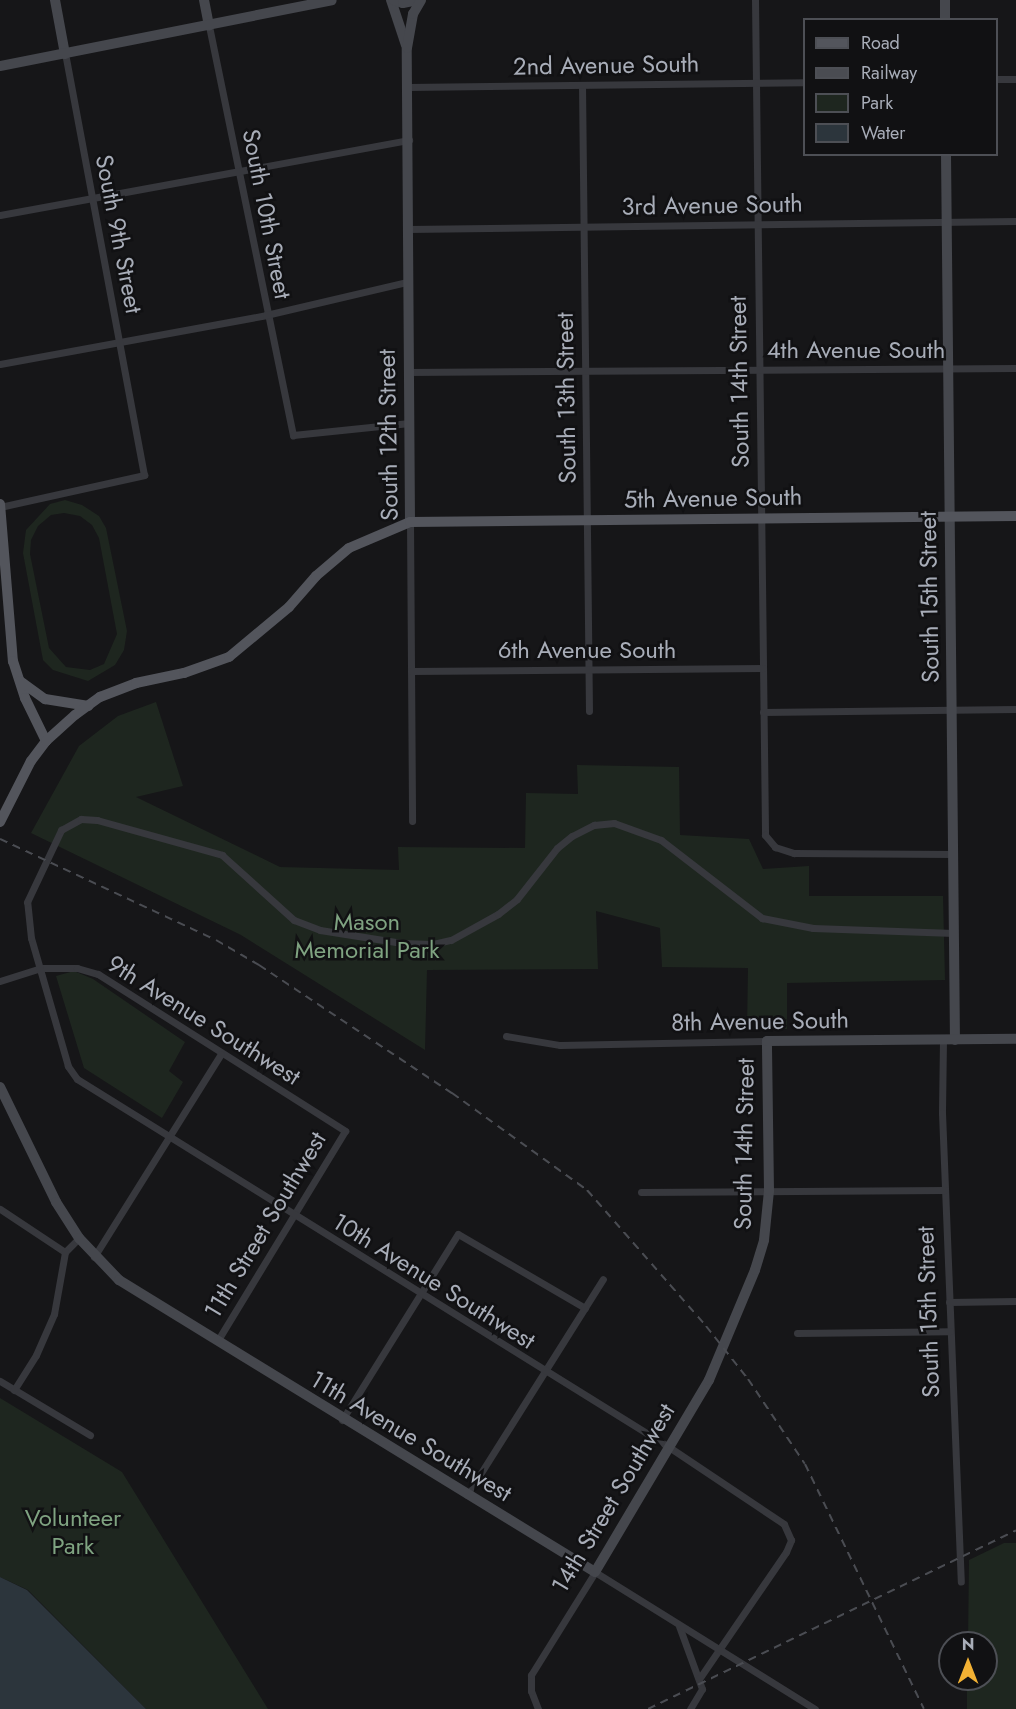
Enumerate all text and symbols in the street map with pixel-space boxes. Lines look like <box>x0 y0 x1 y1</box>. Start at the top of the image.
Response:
legend <box>803 18 998 156</box>
text: Road <box>861 30 900 56</box>
street label: 2nd Avenue South <box>513 49 699 81</box>
text: Railway <box>861 60 917 86</box>
text: Park <box>861 90 893 116</box>
text: Water <box>861 120 905 146</box>
street label: South 10th Street <box>236 127 298 301</box>
street label: South 9th Street <box>89 152 149 316</box>
street label: 3rd Avenue South <box>621 189 803 221</box>
street label: South 14th Street <box>723 296 755 468</box>
street label: South 13th Street <box>550 312 582 484</box>
street label: 4th Avenue South <box>767 336 945 364</box>
street label: South 12th Street <box>372 349 404 521</box>
street label: 5th Avenue South <box>624 482 802 514</box>
street label: South 15th Street <box>913 511 945 683</box>
street label: 6th Avenue South <box>498 636 676 664</box>
park label: Mason Memorial Park <box>294 908 440 964</box>
street label: 9th Avenue Southwest <box>102 949 306 1091</box>
street label: 8th Avenue South <box>671 1005 849 1037</box>
street label: South 14th Street <box>728 1058 760 1230</box>
street label: 11th Street Southwest <box>198 1127 332 1323</box>
street label: 10th Avenue Southwest <box>327 1207 541 1355</box>
street label: South 15th Street <box>911 1226 945 1398</box>
street label: 11th Avenue Southwest <box>305 1364 517 1508</box>
street label: 14th Street Southwest <box>545 1398 681 1598</box>
park label: Volunteer Park <box>25 1504 121 1560</box>
north arrow <box>938 1631 998 1691</box>
text: N <box>962 1633 974 1656</box>

